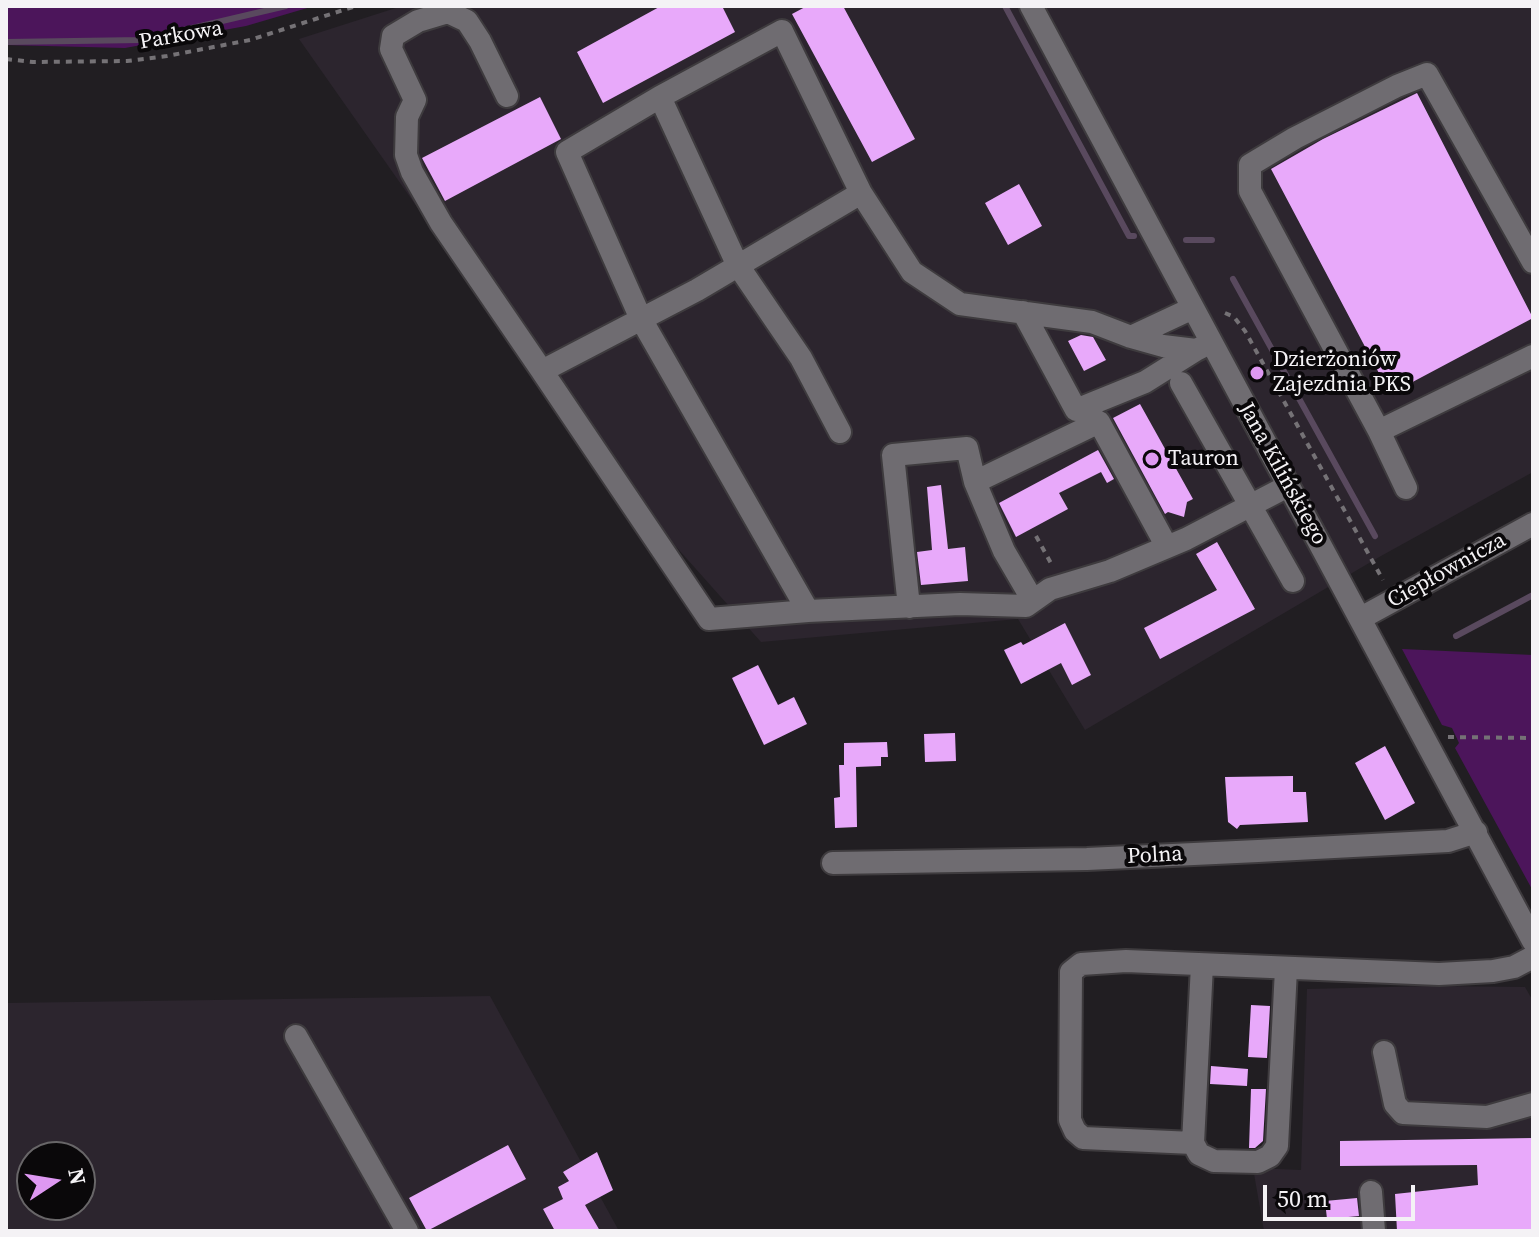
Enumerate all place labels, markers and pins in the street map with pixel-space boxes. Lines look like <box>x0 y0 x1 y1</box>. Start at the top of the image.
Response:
place label: Dzierżoniów Zajezdnia PKS <box>1273 347 1411 398</box>
marker: Dzierżoniów Zajezdnia PKS <box>1248 364 1266 382</box>
place label: Tauron <box>1168 446 1239 472</box>
marker: Tauron <box>1143 450 1161 468</box>

